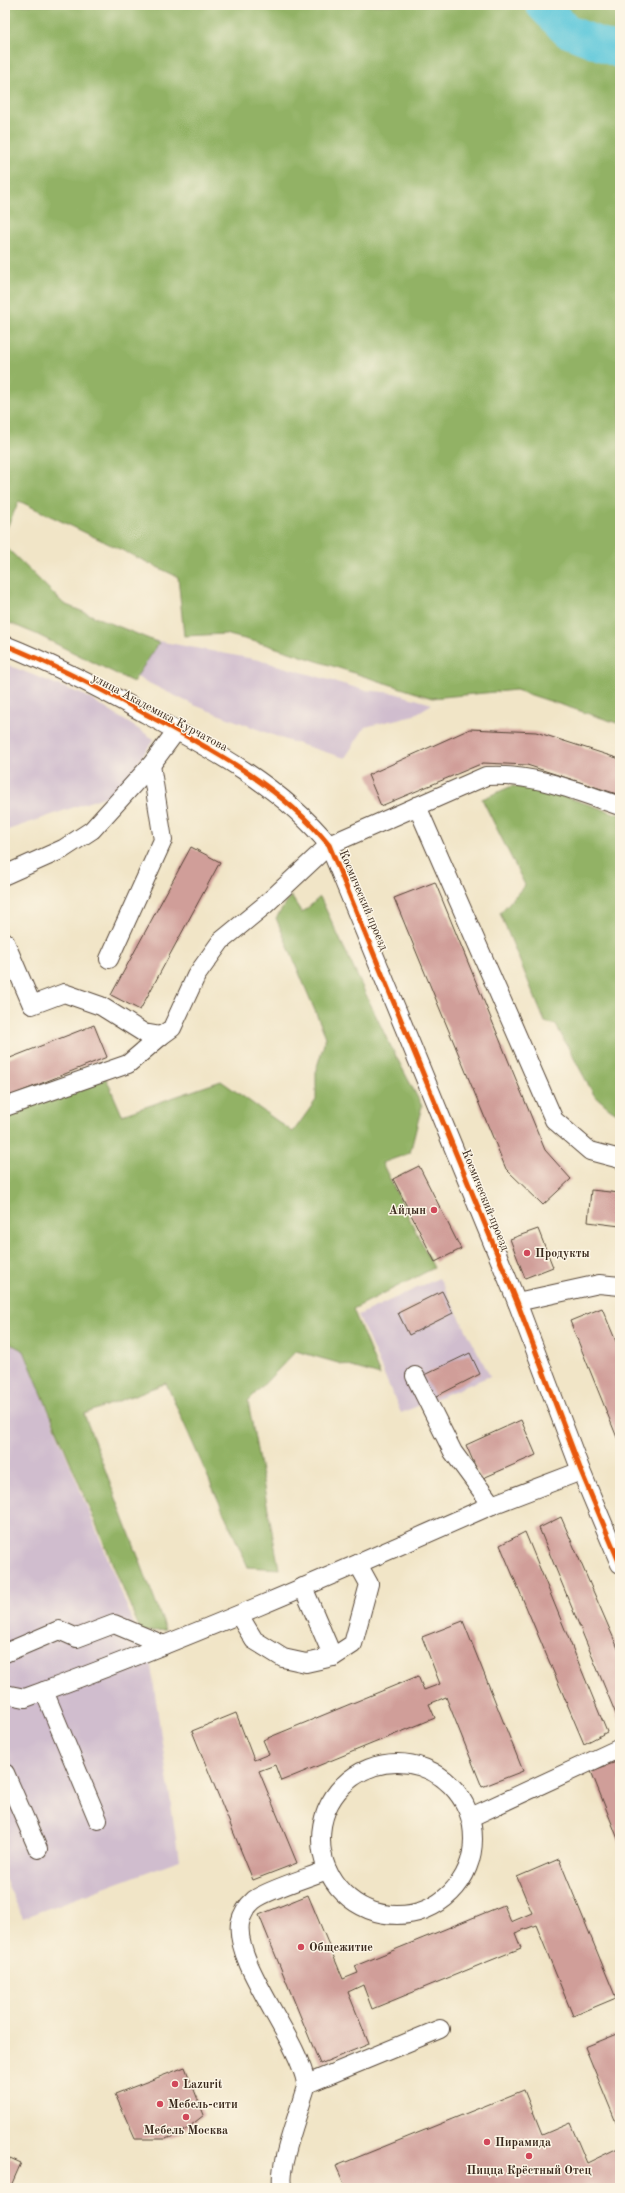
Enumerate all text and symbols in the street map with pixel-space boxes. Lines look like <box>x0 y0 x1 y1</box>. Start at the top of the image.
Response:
street label: улица Академика Курчатова <box>90 672 229 754</box>
street label: Космический проезд <box>337 848 390 952</box>
street label: Космический проезд <box>459 1148 511 1253</box>
place label: Айдын <box>389 1205 426 1217</box>
marker: Айдын <box>429 1205 439 1215</box>
marker: Продукты <box>522 1248 532 1258</box>
place label: Продукты <box>535 1248 590 1260</box>
marker: Общежитие <box>296 1942 306 1952</box>
place label: Общежитие <box>309 1942 373 1954</box>
marker: Lazurit <box>170 2079 180 2089</box>
place label: Lazurit <box>183 2079 223 2091</box>
marker: Мебель-сити <box>155 2099 165 2109</box>
place label: Мебель-сити <box>168 2099 238 2111</box>
marker: Мебель Москва <box>181 2112 191 2122</box>
place label: Мебель Москва <box>144 2125 228 2137</box>
marker: Пирамида <box>482 2137 492 2147</box>
place label: Пирамида <box>495 2137 551 2149</box>
marker: Пицца Крёстный Отец <box>524 2151 534 2161</box>
place label: Пицца Крёстный Отец <box>467 2165 591 2177</box>

